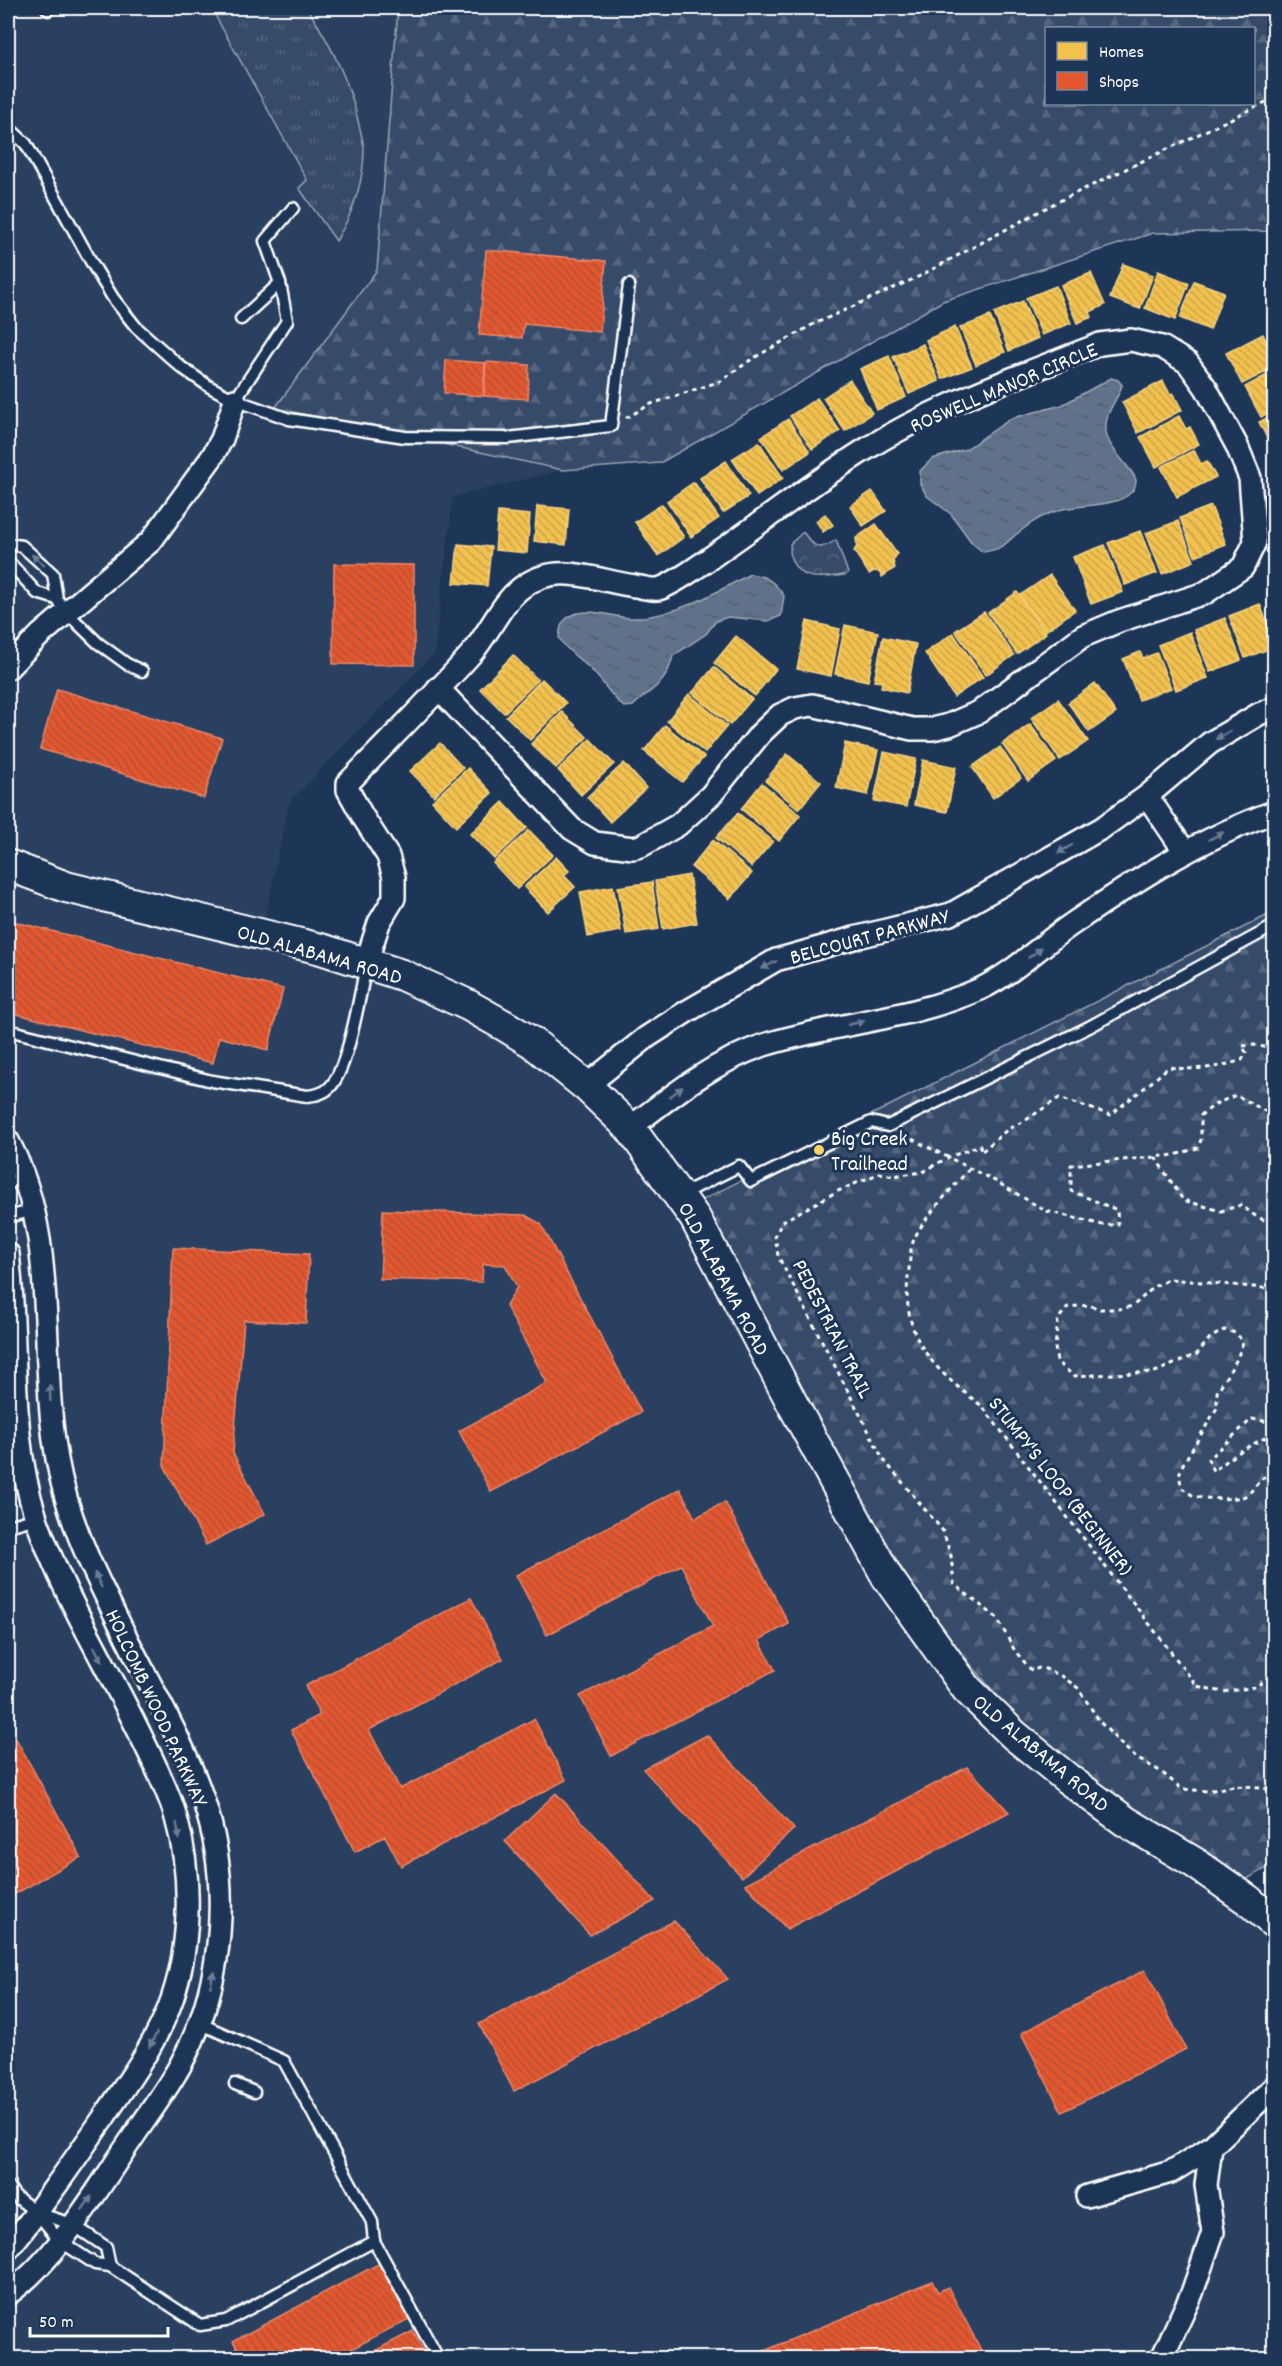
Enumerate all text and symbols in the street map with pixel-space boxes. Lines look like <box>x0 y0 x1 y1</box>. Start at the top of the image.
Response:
legend <box>1045 27 1255 105</box>
text: Homes <box>1099 41 1144 66</box>
text: Shops <box>1099 71 1139 96</box>
street label: ROSWELL MANOR CIRCLE <box>906 336 1103 443</box>
one-way arrow <box>30 553 45 567</box>
one-way arrow <box>1215 730 1231 741</box>
one-way arrow <box>1208 831 1225 840</box>
one-way arrow <box>1056 844 1073 854</box>
street label: BELCOURT PARKWAY <box>787 902 954 975</box>
street label: OLD ALABAMA ROAD <box>233 918 405 995</box>
one-way arrow <box>1027 947 1043 959</box>
one-way arrow <box>760 960 777 970</box>
one-way arrow <box>847 1017 865 1027</box>
one-way arrow <box>668 1086 684 1099</box>
place label: Big Creek Trailhead <box>831 1125 908 1181</box>
marker: Big Creek Trailhead <box>812 1143 826 1157</box>
street label: OLD ALABAMA ROAD <box>668 1197 776 1362</box>
street label: PEDESTRIAN TRAIL <box>782 1255 879 1405</box>
one-way arrow <box>46 1383 55 1402</box>
street label: STUMPY'S LOOP (BEGINNER) <box>979 1391 1139 1583</box>
one-way arrow <box>93 1572 103 1589</box>
street label: HOLCOMB WOOD PARKWAY <box>95 1605 215 1813</box>
one-way arrow <box>93 1645 103 1662</box>
street label: OLD ALABAMA ROAD <box>965 1688 1115 1821</box>
one-way arrow <box>174 1821 183 1840</box>
one-way arrow <box>207 1970 217 1989</box>
one-way arrow <box>148 2031 158 2048</box>
one-way arrow <box>81 2195 93 2211</box>
scale bar <box>30 2300 168 2338</box>
text: 50 m <box>39 2311 74 2336</box>

